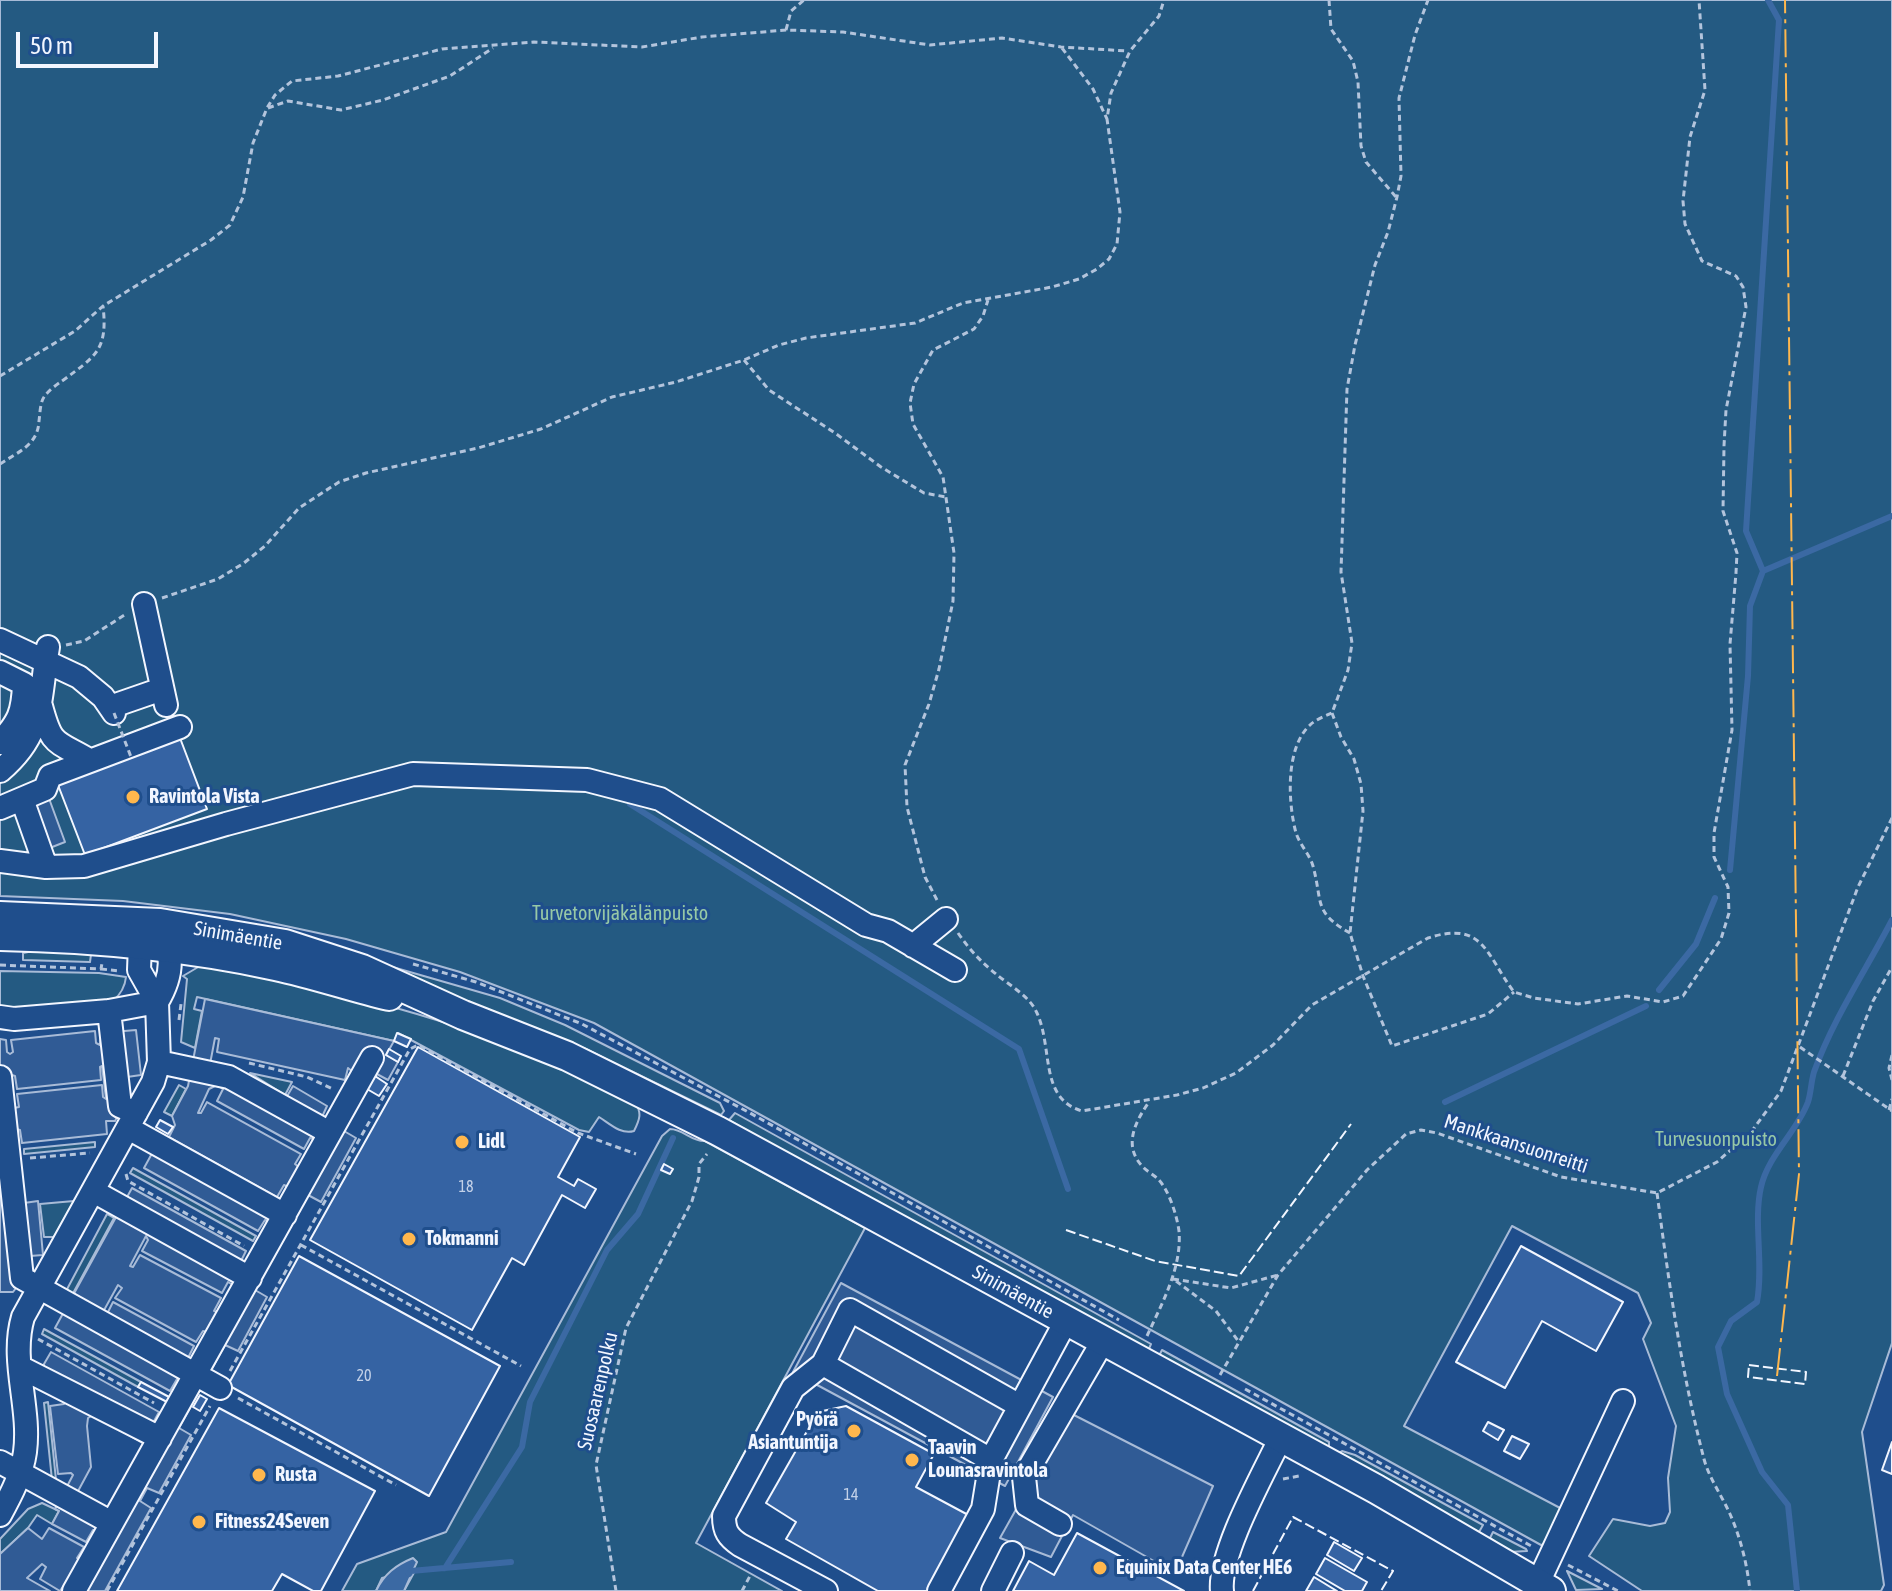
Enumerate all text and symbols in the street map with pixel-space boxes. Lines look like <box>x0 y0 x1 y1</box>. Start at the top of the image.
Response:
scale bar <box>20 16 162 66</box>
text: 50 m <box>30 32 73 59</box>
place label: Ravintola Vista <box>149 785 260 809</box>
marker: Ravintola Vista <box>124 788 142 806</box>
park label: Turvetorvijäkälänpuisto <box>532 902 708 926</box>
street label: Sinimäentie <box>192 916 284 956</box>
street label: Mankkaansuonreitti <box>1441 1109 1591 1179</box>
park label: Turvesuonpuisto <box>1655 1128 1777 1152</box>
place label: Lidl <box>478 1130 505 1154</box>
marker: Lidl <box>453 1133 471 1151</box>
house number: 18 <box>458 1177 474 1197</box>
place label: Tokmanni <box>425 1227 498 1251</box>
marker: Tokmanni <box>400 1230 418 1248</box>
street label: Sinimäentie <box>968 1260 1058 1324</box>
street label: Suosaarenpolku <box>573 1330 623 1452</box>
house number: 20 <box>356 1366 372 1386</box>
place label: Pyörä Asiantuntija <box>748 1408 838 1455</box>
marker: Pyörä Asiantuntija <box>845 1422 863 1440</box>
place label: Taavin Lounasravintola <box>928 1436 1048 1483</box>
marker: Taavin Lounasravintola <box>903 1451 921 1469</box>
place label: Rusta <box>275 1463 317 1487</box>
marker: Rusta <box>250 1466 268 1484</box>
house number: 14 <box>843 1485 859 1505</box>
place label: Fitness24Seven <box>215 1510 329 1534</box>
marker: Fitness24Seven <box>190 1513 208 1531</box>
place label: Equinix Data Center HE6 <box>1116 1556 1292 1580</box>
marker: Equinix Data Center HE6 <box>1091 1559 1109 1577</box>

